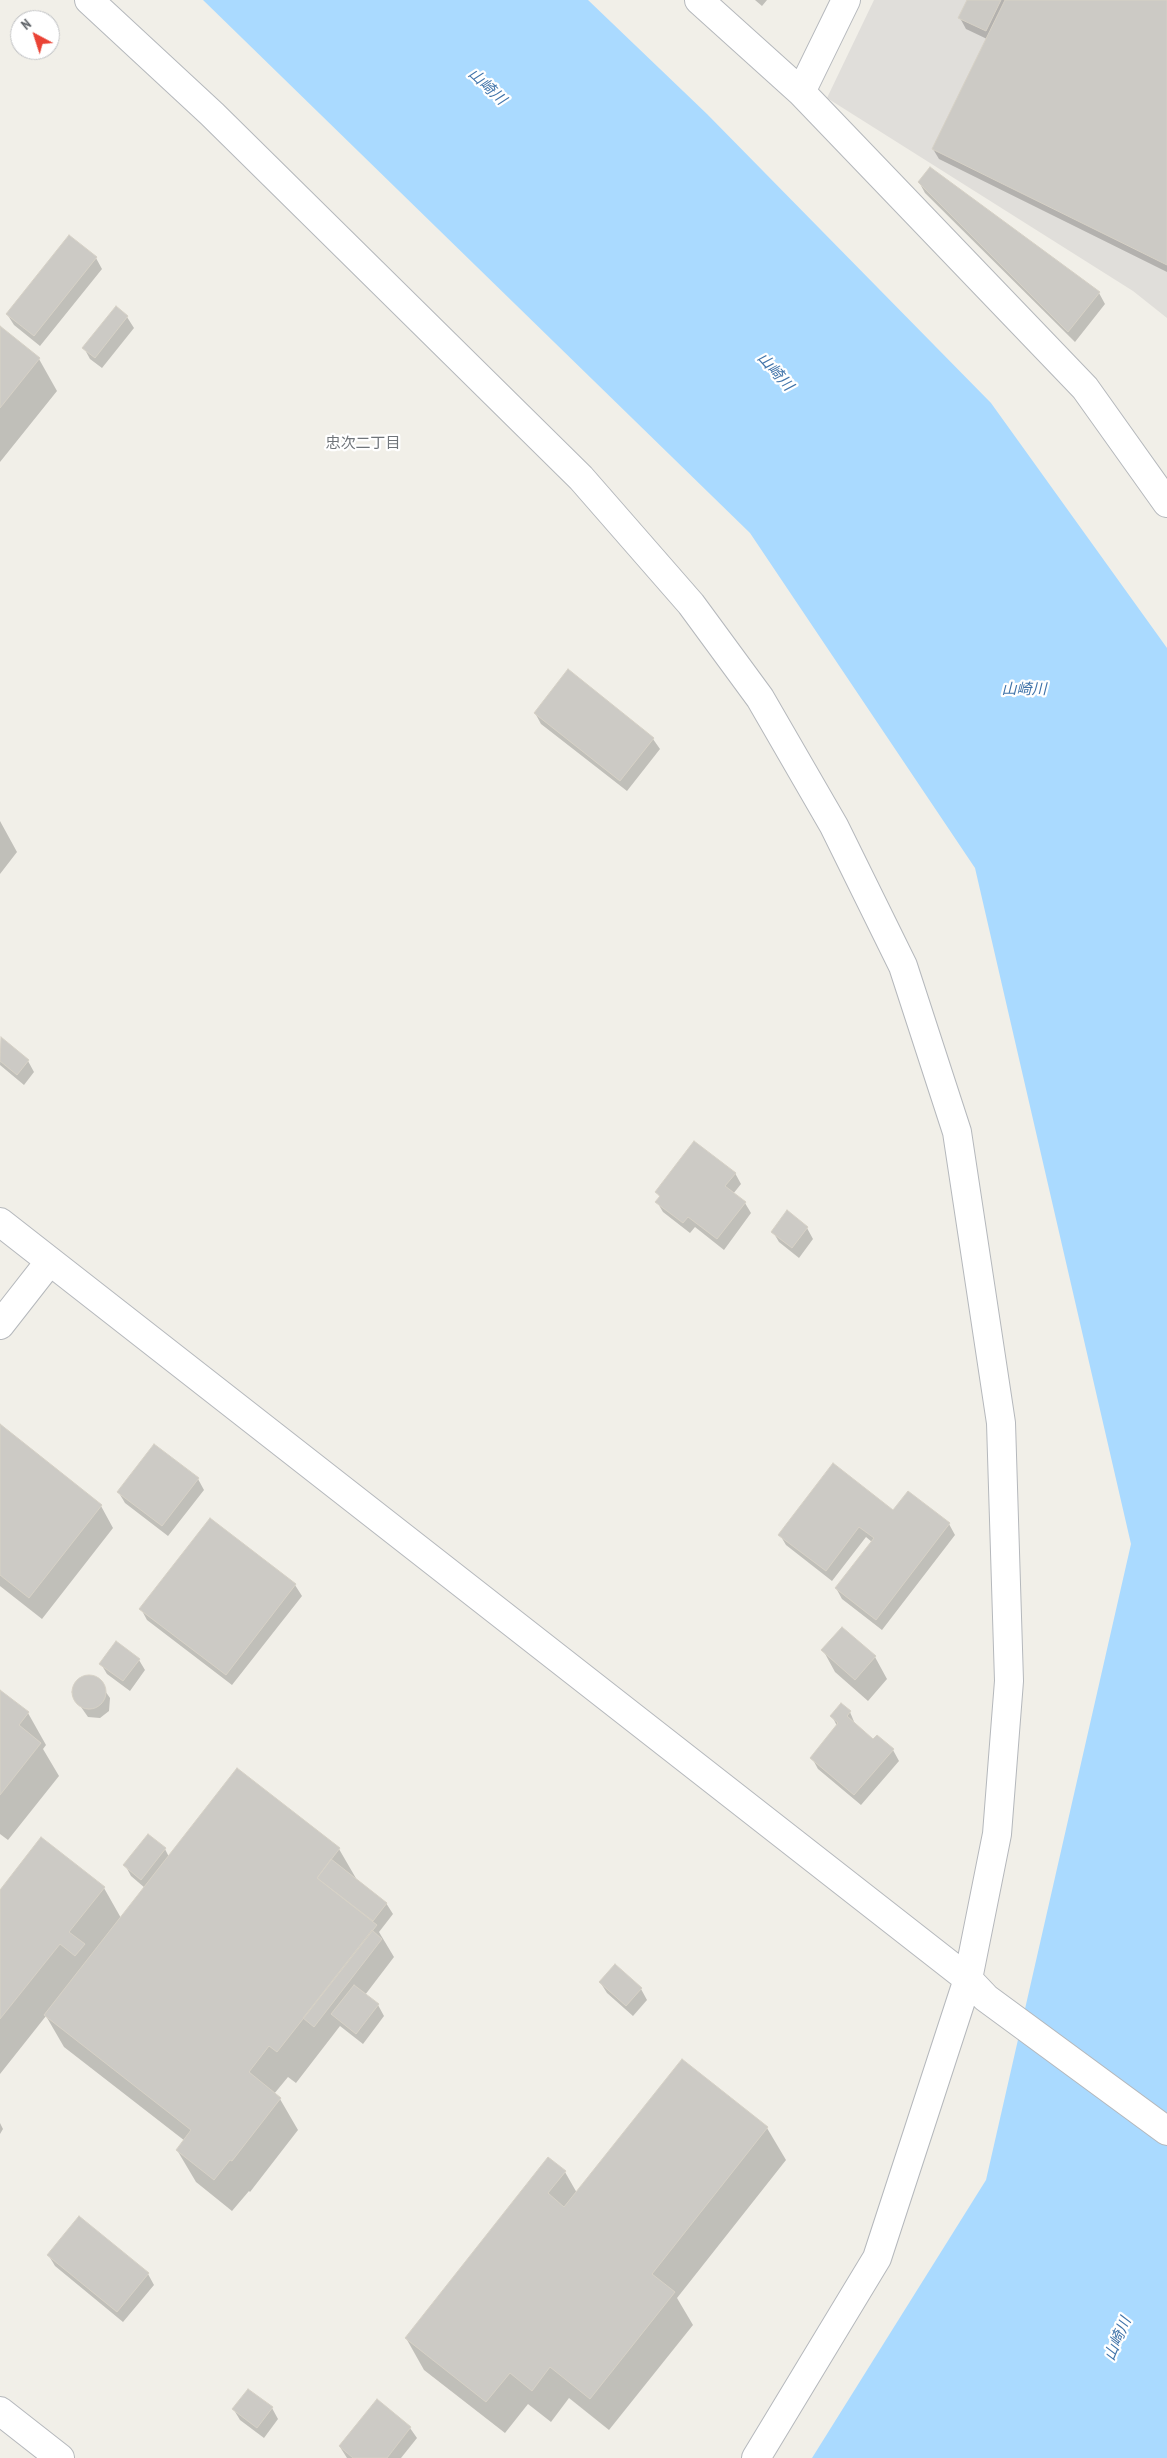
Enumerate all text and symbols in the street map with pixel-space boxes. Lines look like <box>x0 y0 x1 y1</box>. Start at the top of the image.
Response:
north arrow <box>10 10 60 60</box>
text: N <box>17 15 35 34</box>
water label: 山崎川 <box>464 65 510 109</box>
water label: 山崎川 <box>753 349 797 395</box>
district label: 忠次二丁目 <box>326 435 400 453</box>
water label: 山崎川 <box>1002 681 1046 699</box>
water label: 山崎川 <box>1101 2315 1135 2363</box>

